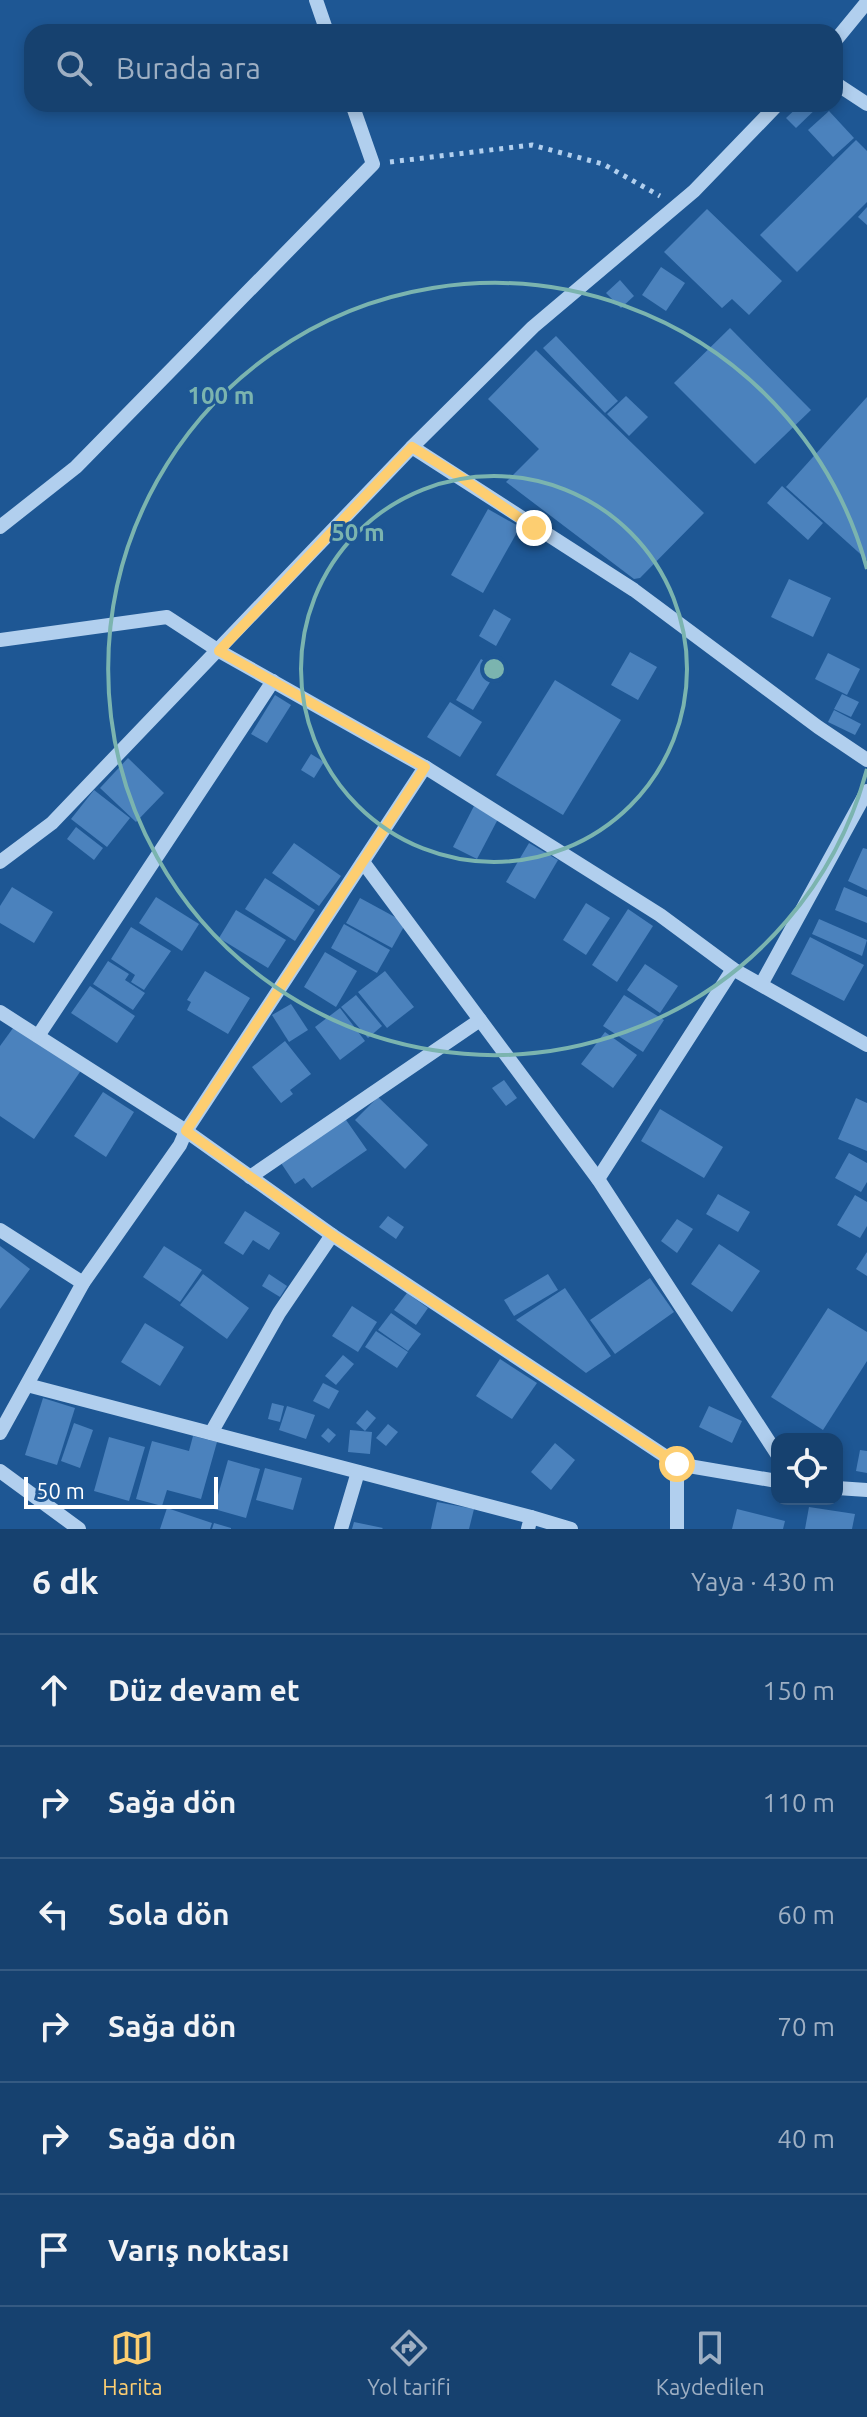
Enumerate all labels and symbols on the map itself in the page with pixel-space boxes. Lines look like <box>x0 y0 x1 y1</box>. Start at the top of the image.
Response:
text: 100 m <box>188 382 254 409</box>
route end <box>516 510 552 546</box>
text: 50 m <box>331 519 385 546</box>
centre of rings <box>480 655 508 683</box>
route start <box>659 1446 695 1482</box>
scale bar <box>24 1473 218 1509</box>

